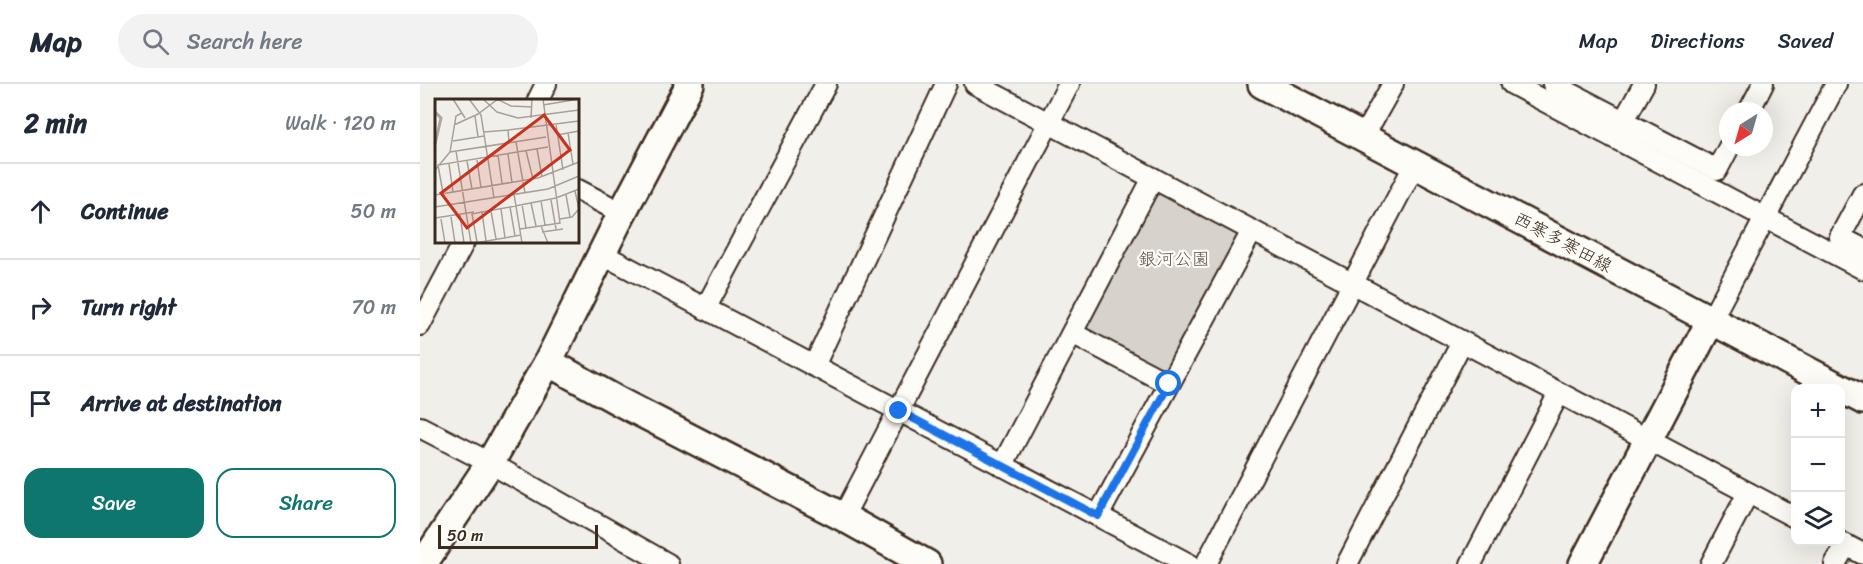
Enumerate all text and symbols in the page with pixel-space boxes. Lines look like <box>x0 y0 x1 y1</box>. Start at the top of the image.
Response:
search box <box>118 14 538 68</box>
text: Map <box>30 17 82 66</box>
text: Search here <box>187 22 303 61</box>
text: Map <box>1579 22 1617 60</box>
text: Directions <box>1650 22 1745 60</box>
text: Saved <box>1778 22 1833 60</box>
icon: search <box>139 25 172 58</box>
inset map <box>435 99 579 243</box>
text: 2 min <box>24 100 87 146</box>
north arrow <box>1719 102 1773 156</box>
text: Walk · 120 m <box>285 106 396 141</box>
text: Continue <box>81 192 169 231</box>
text: 50 m <box>351 194 396 229</box>
icon: ahead <box>24 195 57 228</box>
street label: 西寒多寒田線 <box>1508 203 1618 281</box>
park label: 銀河公園 <box>1138 243 1210 275</box>
text: Turn right <box>81 288 176 327</box>
text: 70 m <box>351 290 396 325</box>
icon: right <box>24 291 57 324</box>
route start <box>1155 370 1181 396</box>
text: Arrive at destination <box>81 384 282 423</box>
map controls <box>1791 384 1845 546</box>
button: + <box>1791 384 1845 438</box>
icon: arrive <box>24 387 57 420</box>
route end <box>885 397 911 423</box>
button: − <box>1791 438 1845 492</box>
button: Save <box>24 468 204 538</box>
button: Share <box>216 468 396 538</box>
button: layers <box>1791 492 1845 546</box>
text: 50 m <box>447 521 483 550</box>
scale bar <box>438 522 598 550</box>

